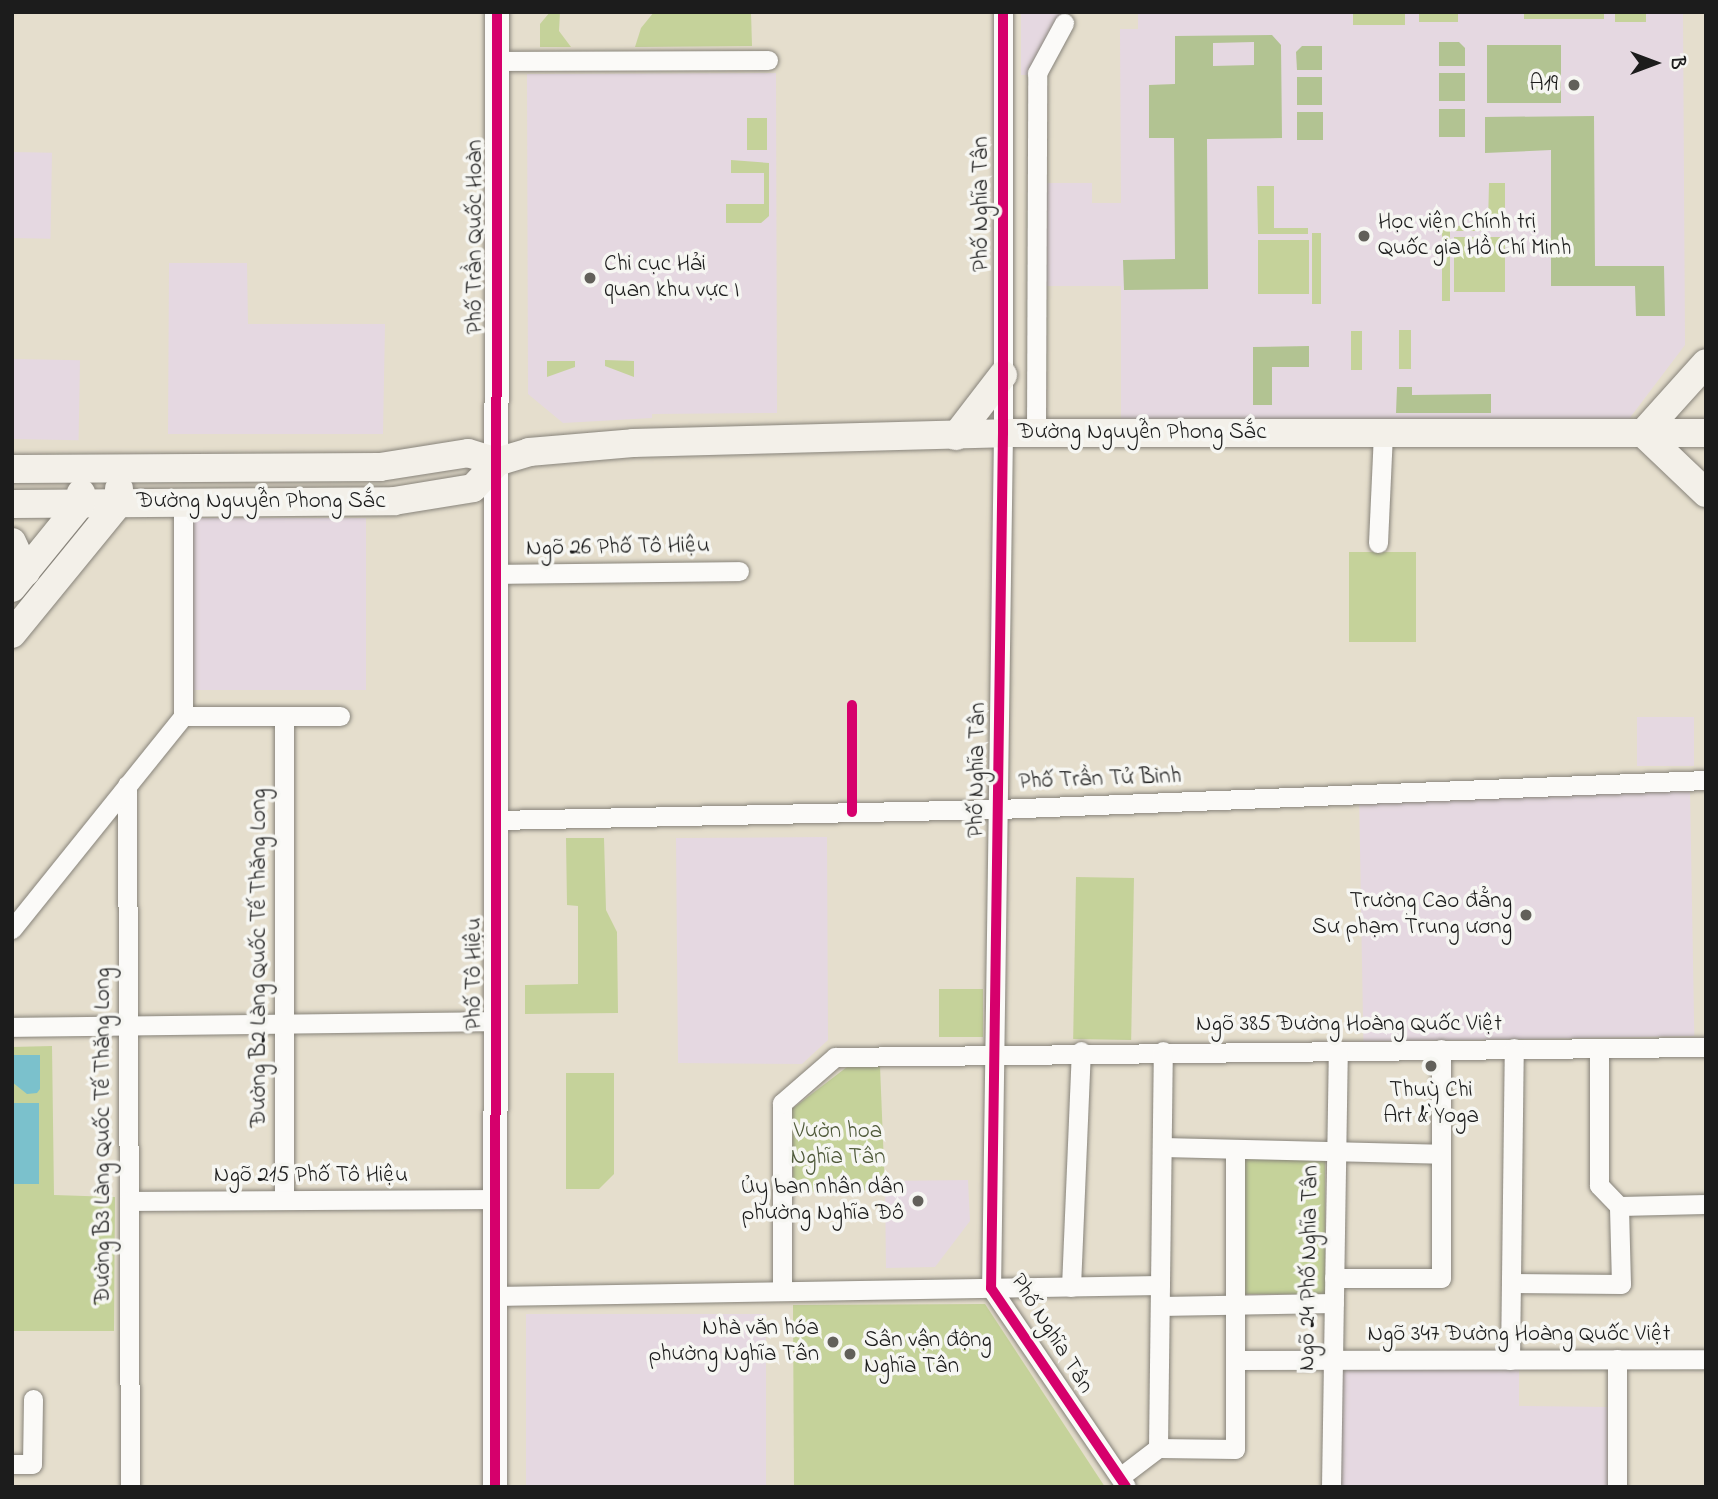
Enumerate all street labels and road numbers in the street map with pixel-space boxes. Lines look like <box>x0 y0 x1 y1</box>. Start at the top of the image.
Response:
street label: Phố Nghĩa Tân <box>968 136 996 272</box>
street label: Phố Trần Quốc Hoàn <box>462 140 490 334</box>
street label: Đường Nguyễn Phong Sắc <box>1018 419 1266 447</box>
street label: Đường Nguyễn Phong Sắc <box>137 488 385 516</box>
street label: Ngõ 26 Phố Tô Hiệu <box>526 533 710 563</box>
street label: Phố Nghĩa Tân <box>963 702 993 838</box>
street label: Phố Trần Tử Bình <box>1018 763 1182 797</box>
street label: Đường B2 Làng Quốc Tế Thăng Long <box>246 788 274 1128</box>
street label: Phố Tô Hiệu <box>461 917 489 1031</box>
street label: Đường B3 Làng Quốc Tế Thăng Long <box>90 967 118 1305</box>
street label: Ngõ 385 Đường Hoàng Quốc Việt <box>1196 1011 1502 1039</box>
street label: Ngõ 215 Phố Tô Hiệu <box>214 1162 408 1190</box>
street label: Ngõ 24 Phố Nghĩa Tân <box>1294 1165 1326 1371</box>
street label: Phố Nghĩa Tân <box>1003 1269 1099 1399</box>
street label: Ngõ 347 Đường Hoàng Quốc Việt <box>1367 1321 1671 1349</box>

